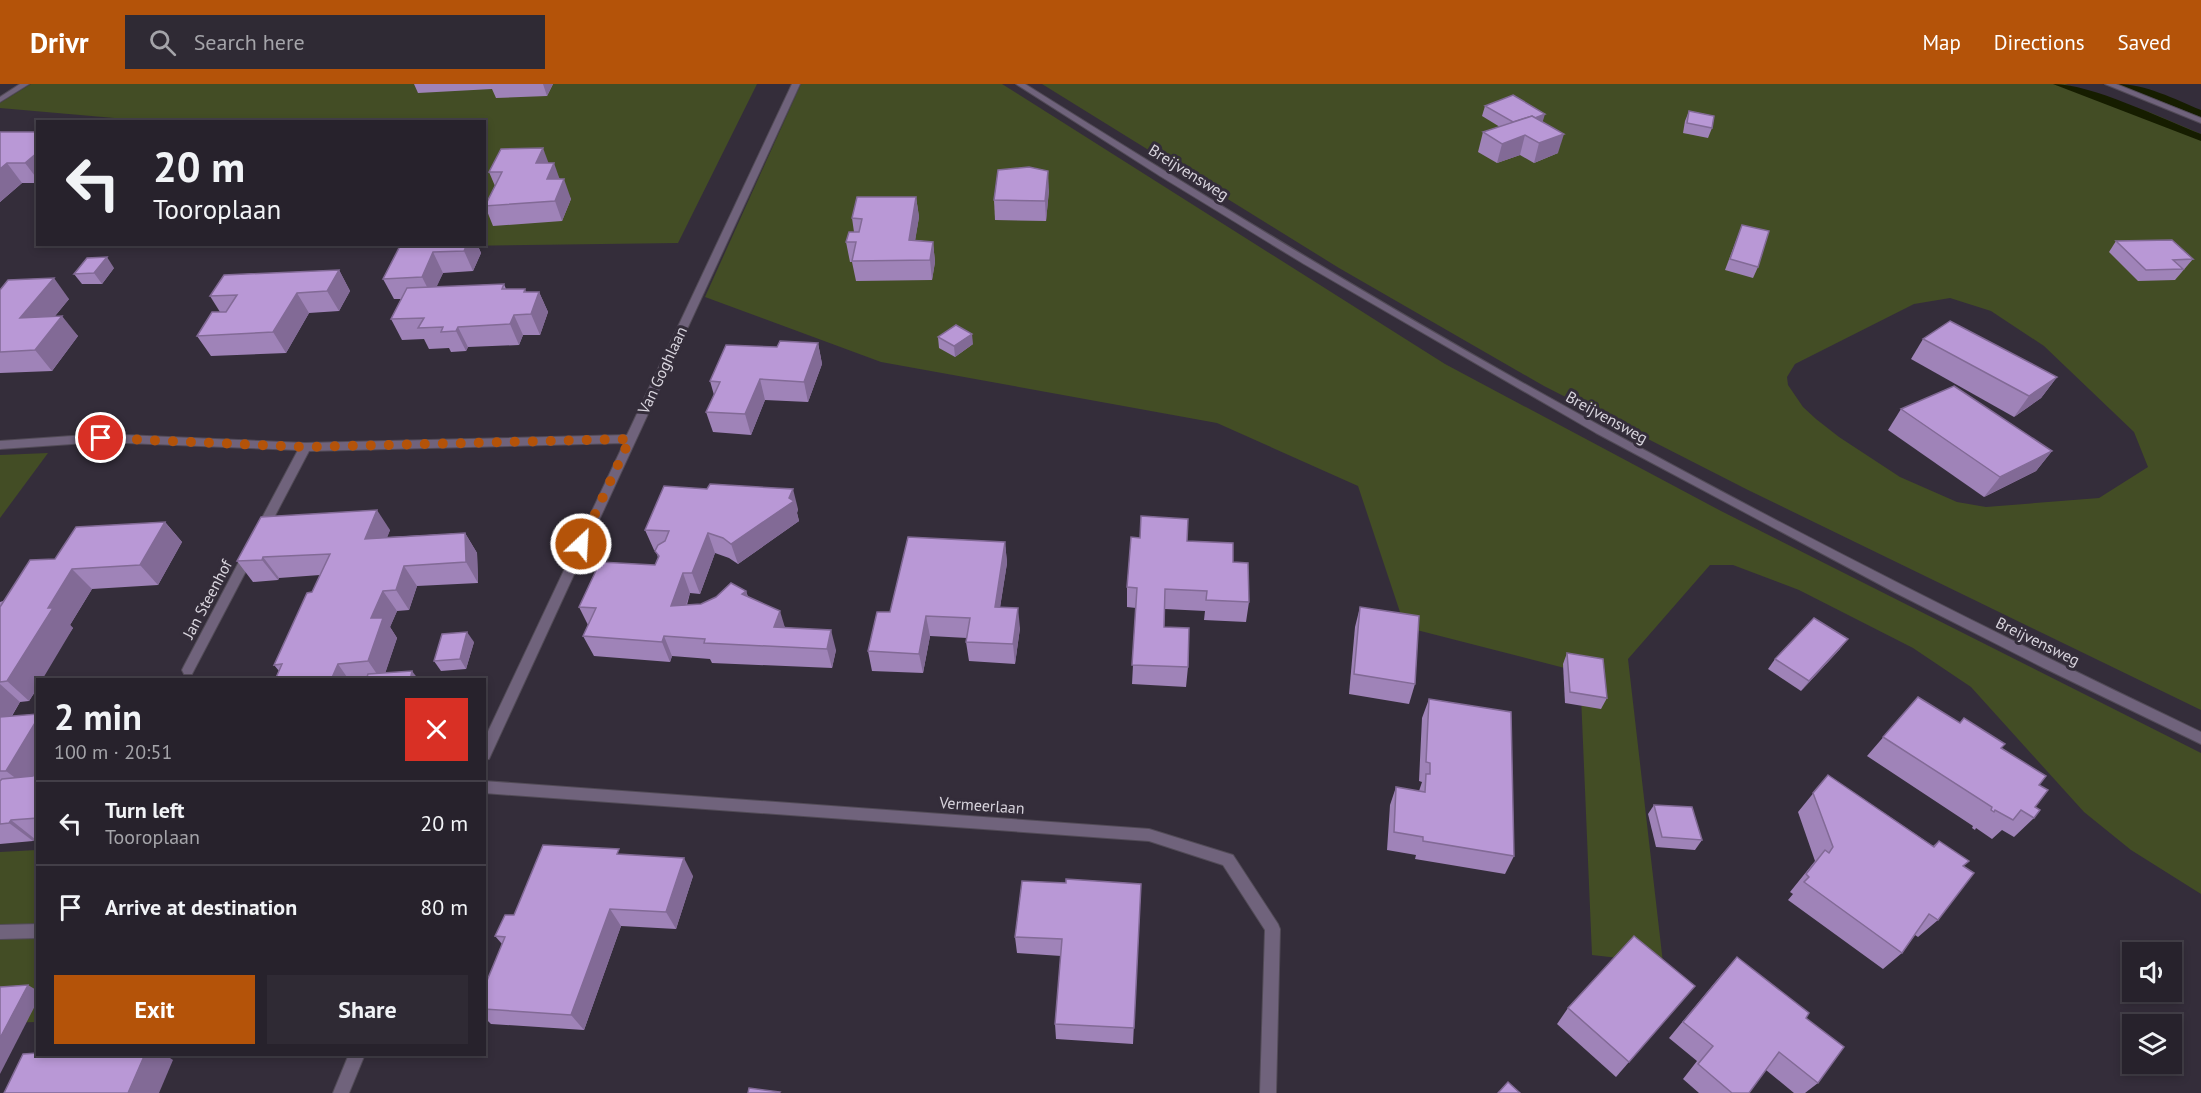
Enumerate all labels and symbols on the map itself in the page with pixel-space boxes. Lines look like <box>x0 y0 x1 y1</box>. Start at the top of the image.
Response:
street label: Breijvensweg <box>1145 139 1233 205</box>
street label: Van Goghlaan <box>633 323 691 418</box>
street label: Breijvensweg <box>1562 386 1652 448</box>
pin <box>75 412 126 463</box>
position arrow <box>549 512 613 576</box>
street label: Jan Steenhof <box>177 555 237 643</box>
street label: Breijvensweg <box>1993 612 2083 670</box>
street label: Vermeerlaan <box>938 792 1025 818</box>

